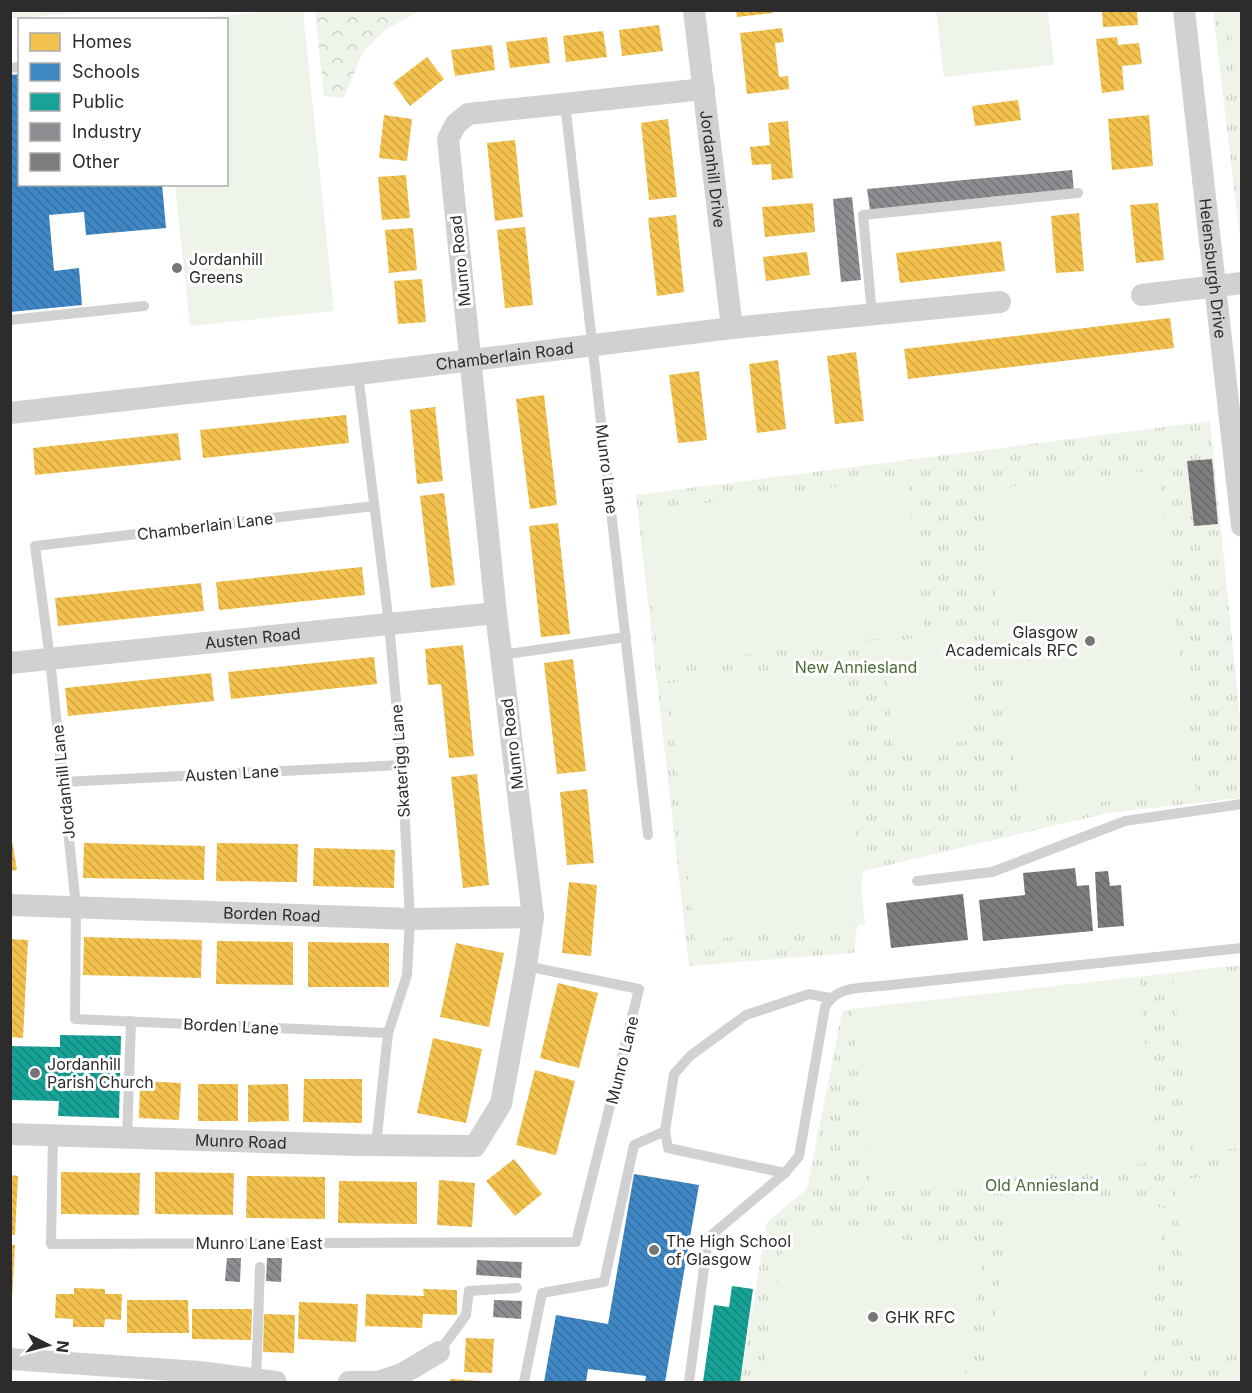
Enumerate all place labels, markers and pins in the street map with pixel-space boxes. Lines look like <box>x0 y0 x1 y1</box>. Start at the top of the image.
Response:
place label: Jordanhill Greens <box>189 249 263 287</box>
marker: Jordanhill Greens <box>170 261 184 275</box>
place label: Glasgow Academicals RFC <box>945 622 1078 660</box>
marker: Glasgow Academicals RFC <box>1083 634 1097 648</box>
place label: Jordanhill Parish Church <box>47 1054 154 1092</box>
marker: Jordanhill Parish Church <box>28 1066 42 1080</box>
place label: The High School of Glasgow <box>666 1231 791 1269</box>
marker: The High School of Glasgow <box>647 1243 661 1257</box>
place label: GHK RFC <box>885 1307 956 1327</box>
marker: GHK RFC <box>866 1310 880 1324</box>

